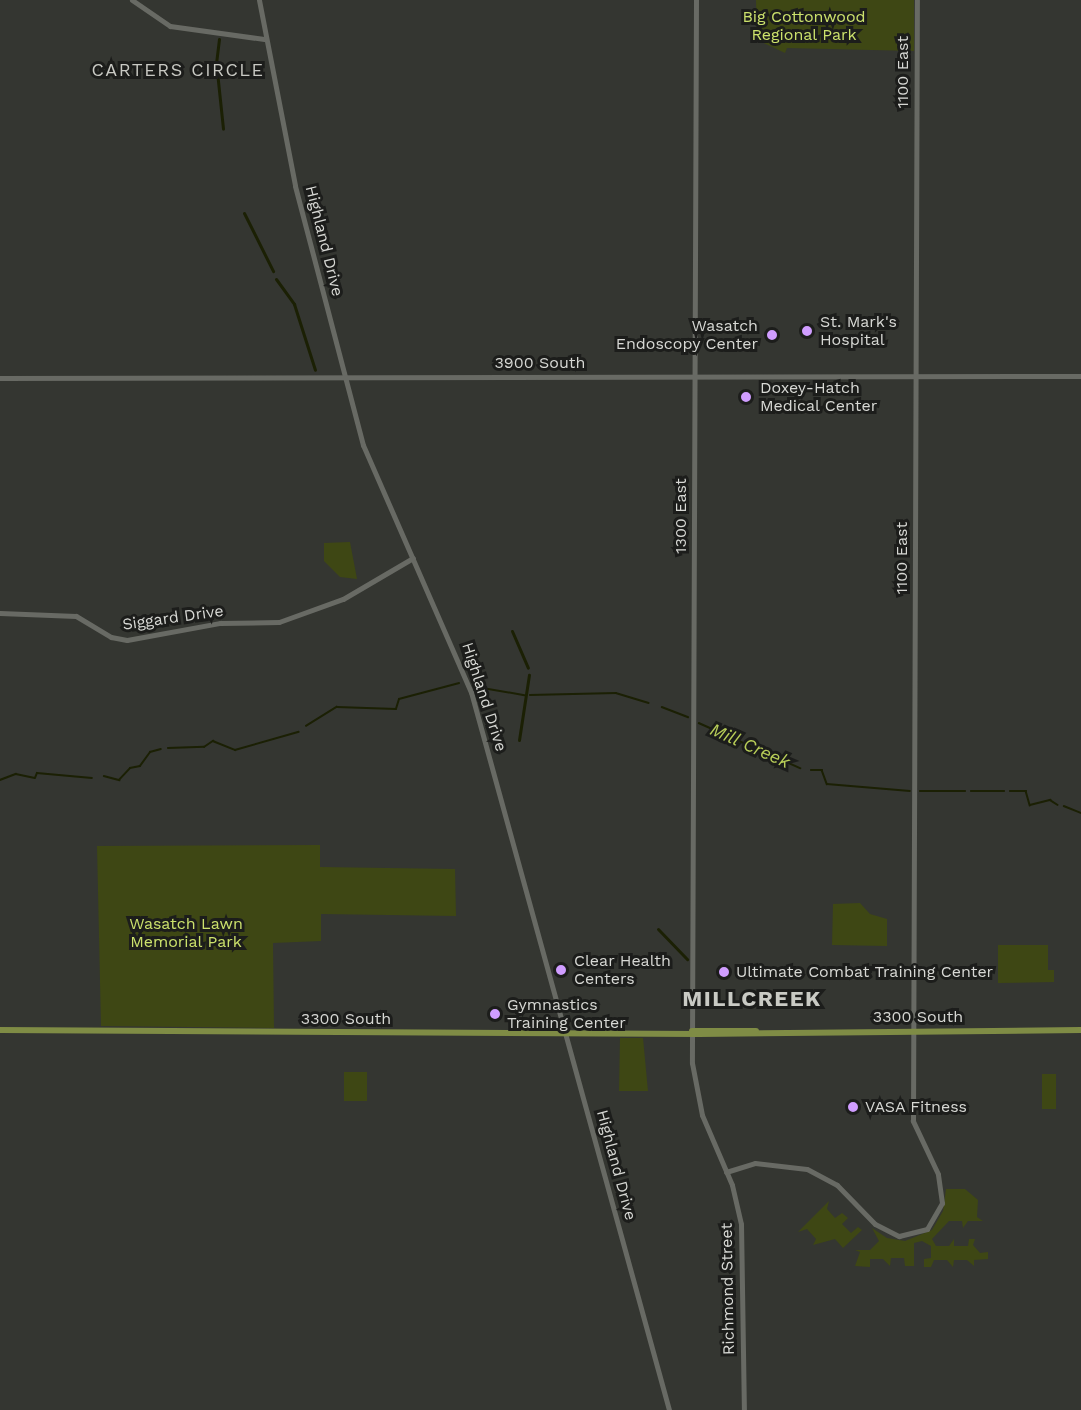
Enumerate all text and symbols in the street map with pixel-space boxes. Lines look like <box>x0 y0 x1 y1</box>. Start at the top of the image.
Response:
park label: Big Cottonwood Regional Park <box>742 7 866 45</box>
street label: 1100 East <box>893 36 913 108</box>
district label: CARTERS CIRCLE <box>92 59 264 81</box>
street label: Highland Drive <box>301 184 347 298</box>
place label: St. Mark's Hospital <box>820 312 897 350</box>
place label: Wasatch Endoscopy Center <box>615 316 758 354</box>
marker: St. Mark's Hospital <box>798 322 816 340</box>
marker: Wasatch Endoscopy Center <box>763 326 781 344</box>
street label: 3900 South <box>495 353 585 373</box>
place label: Doxey-Hatch Medical Center <box>760 378 878 416</box>
marker: Doxey-Hatch Medical Center <box>737 388 755 406</box>
street label: 1300 East <box>671 478 691 554</box>
street label: 1100 East <box>892 522 912 594</box>
street label: Siggard Drive <box>121 601 225 635</box>
street label: Highland Drive <box>457 640 511 754</box>
water label: Mill Creek <box>706 719 794 773</box>
park label: Wasatch Lawn Memorial Park <box>129 914 243 952</box>
place label: Clear Health Centers <box>574 951 671 989</box>
marker: Clear Health Centers <box>552 961 570 979</box>
place label: Ultimate Combat Training Center <box>736 962 994 982</box>
marker: Ultimate Combat Training Center <box>717 965 731 979</box>
district label: MILLCREEK <box>682 986 822 1012</box>
place label: Gymnastics Training Center <box>507 995 626 1033</box>
marker: Gymnastics Training Center <box>488 1007 502 1021</box>
street label: 3300 South <box>873 1007 963 1027</box>
street label: 3300 South <box>301 1009 391 1029</box>
place label: VASA Fitness <box>865 1097 968 1117</box>
marker: VASA Fitness <box>846 1100 860 1114</box>
street label: Highland Drive <box>592 1108 640 1222</box>
street label: Richmond Street <box>717 1223 739 1355</box>

